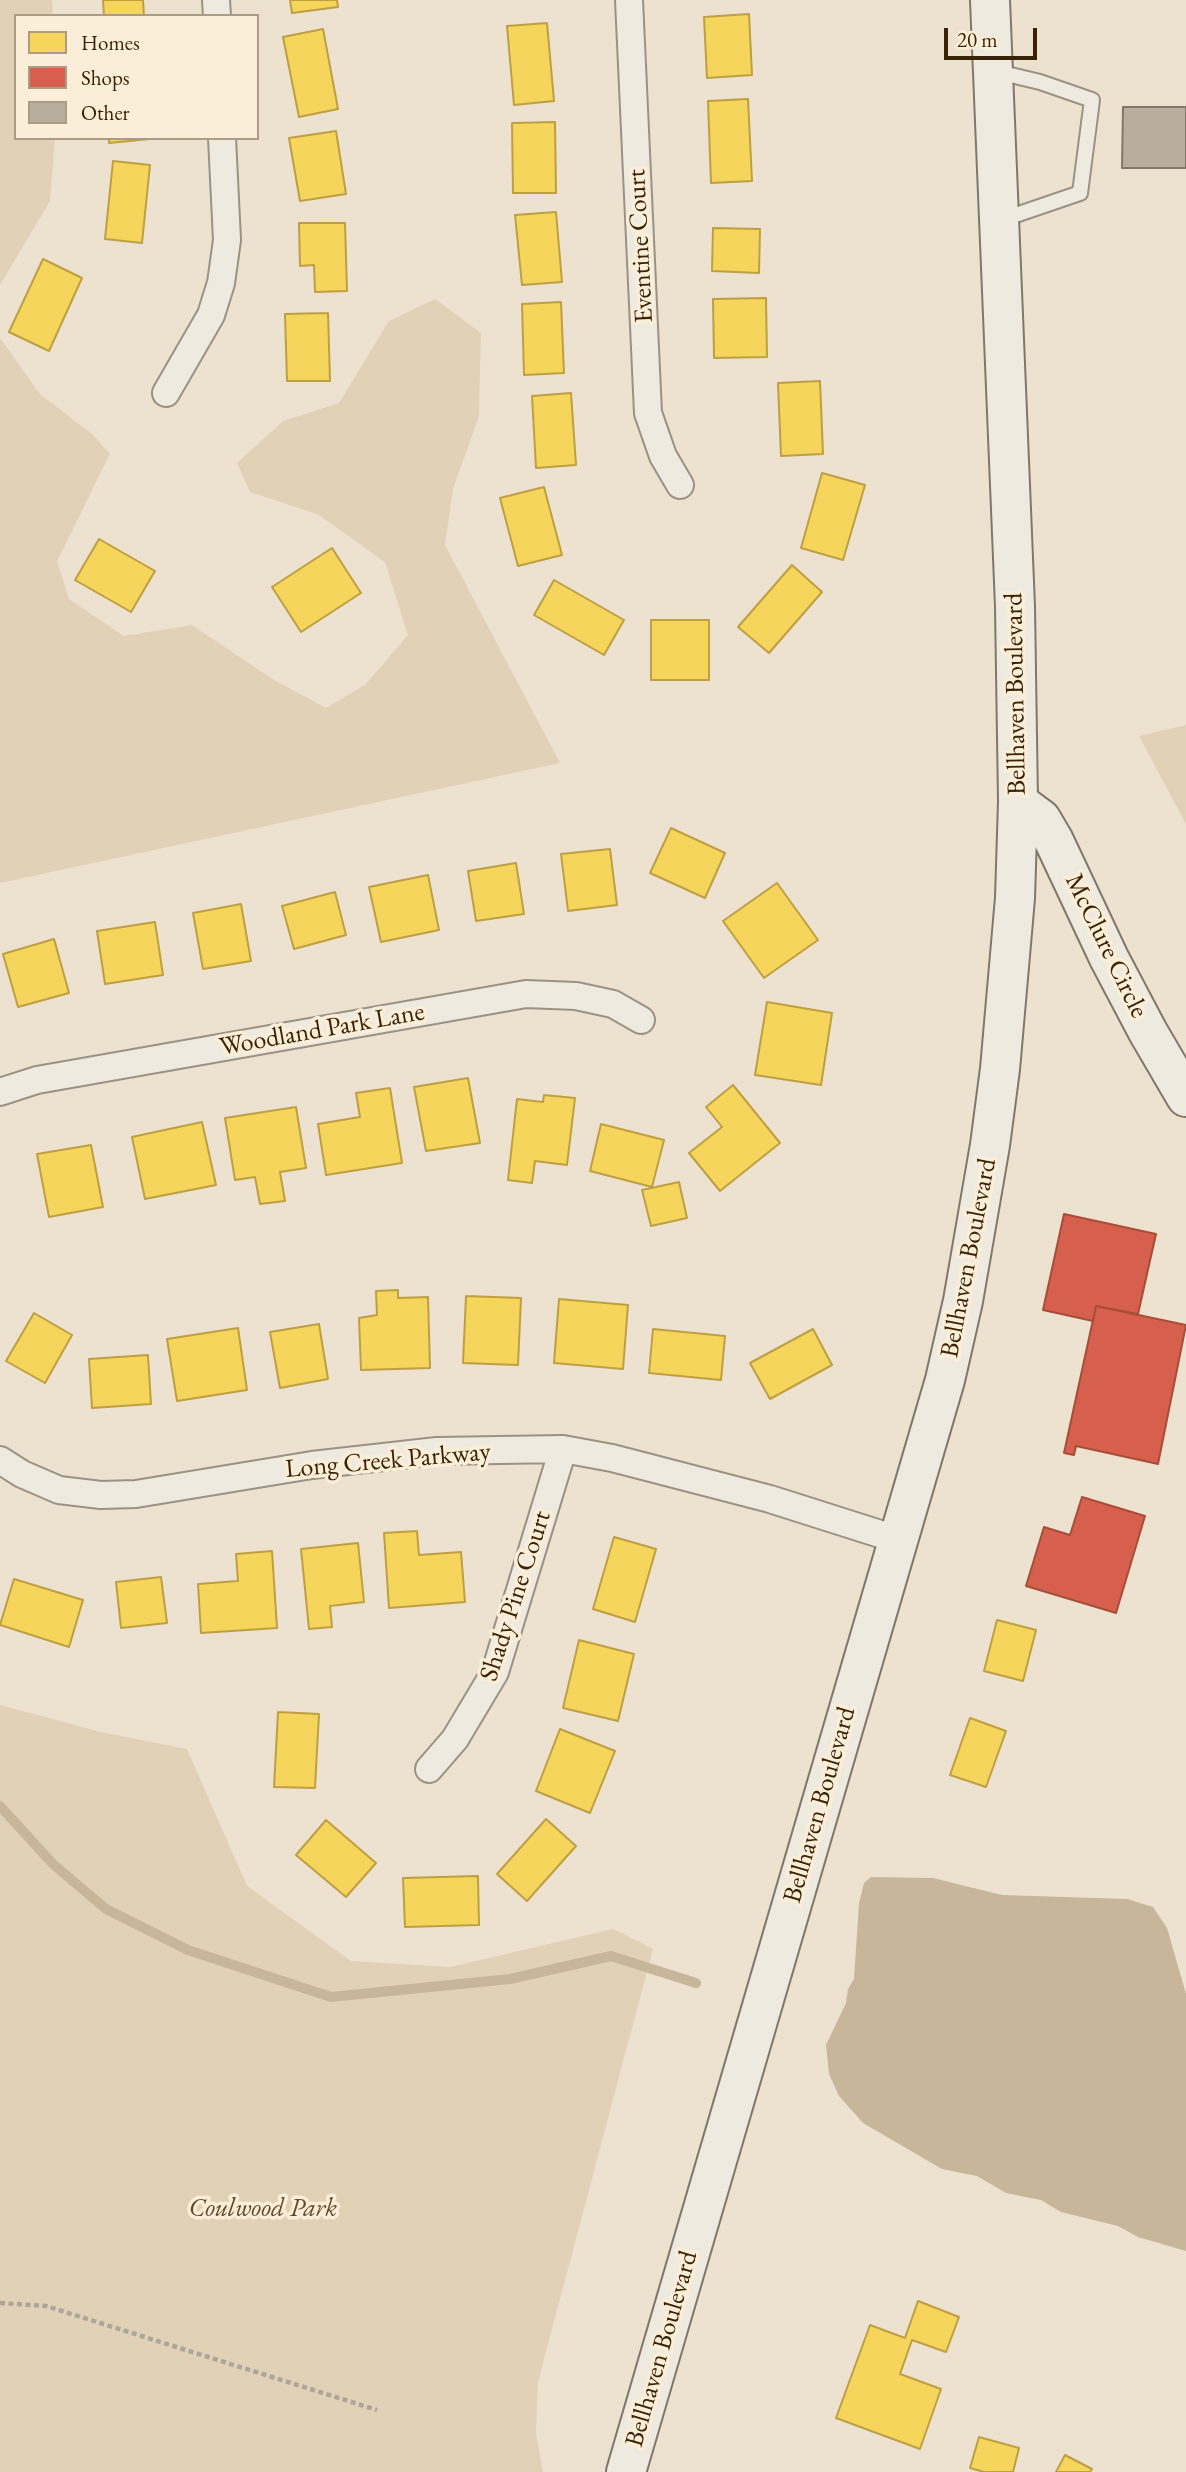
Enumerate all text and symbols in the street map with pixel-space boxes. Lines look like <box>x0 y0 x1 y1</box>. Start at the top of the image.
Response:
legend <box>14 14 259 140</box>
scale bar <box>948 14 1041 58</box>
text: 20 m <box>957 26 998 53</box>
text: Homes <box>81 29 140 56</box>
text: Shops <box>81 64 130 91</box>
text: Other <box>81 99 130 126</box>
street label: Eventine Court <box>621 168 661 324</box>
street label: Bellhaven Boulevard <box>999 593 1033 795</box>
street label: McClure Circle <box>1058 869 1154 1023</box>
street label: Woodland Park Lane <box>217 997 427 1063</box>
street label: Bellhaven Boulevard <box>934 1156 1004 1360</box>
street label: Long Creek Parkway <box>284 1436 492 1486</box>
street label: Shady Pine Court <box>474 1507 558 1685</box>
street label: Bellhaven Boulevard <box>777 1703 863 1907</box>
park label: Coulwood Park <box>189 2193 337 2225</box>
street label: Bellhaven Boulevard <box>619 2247 705 2451</box>

